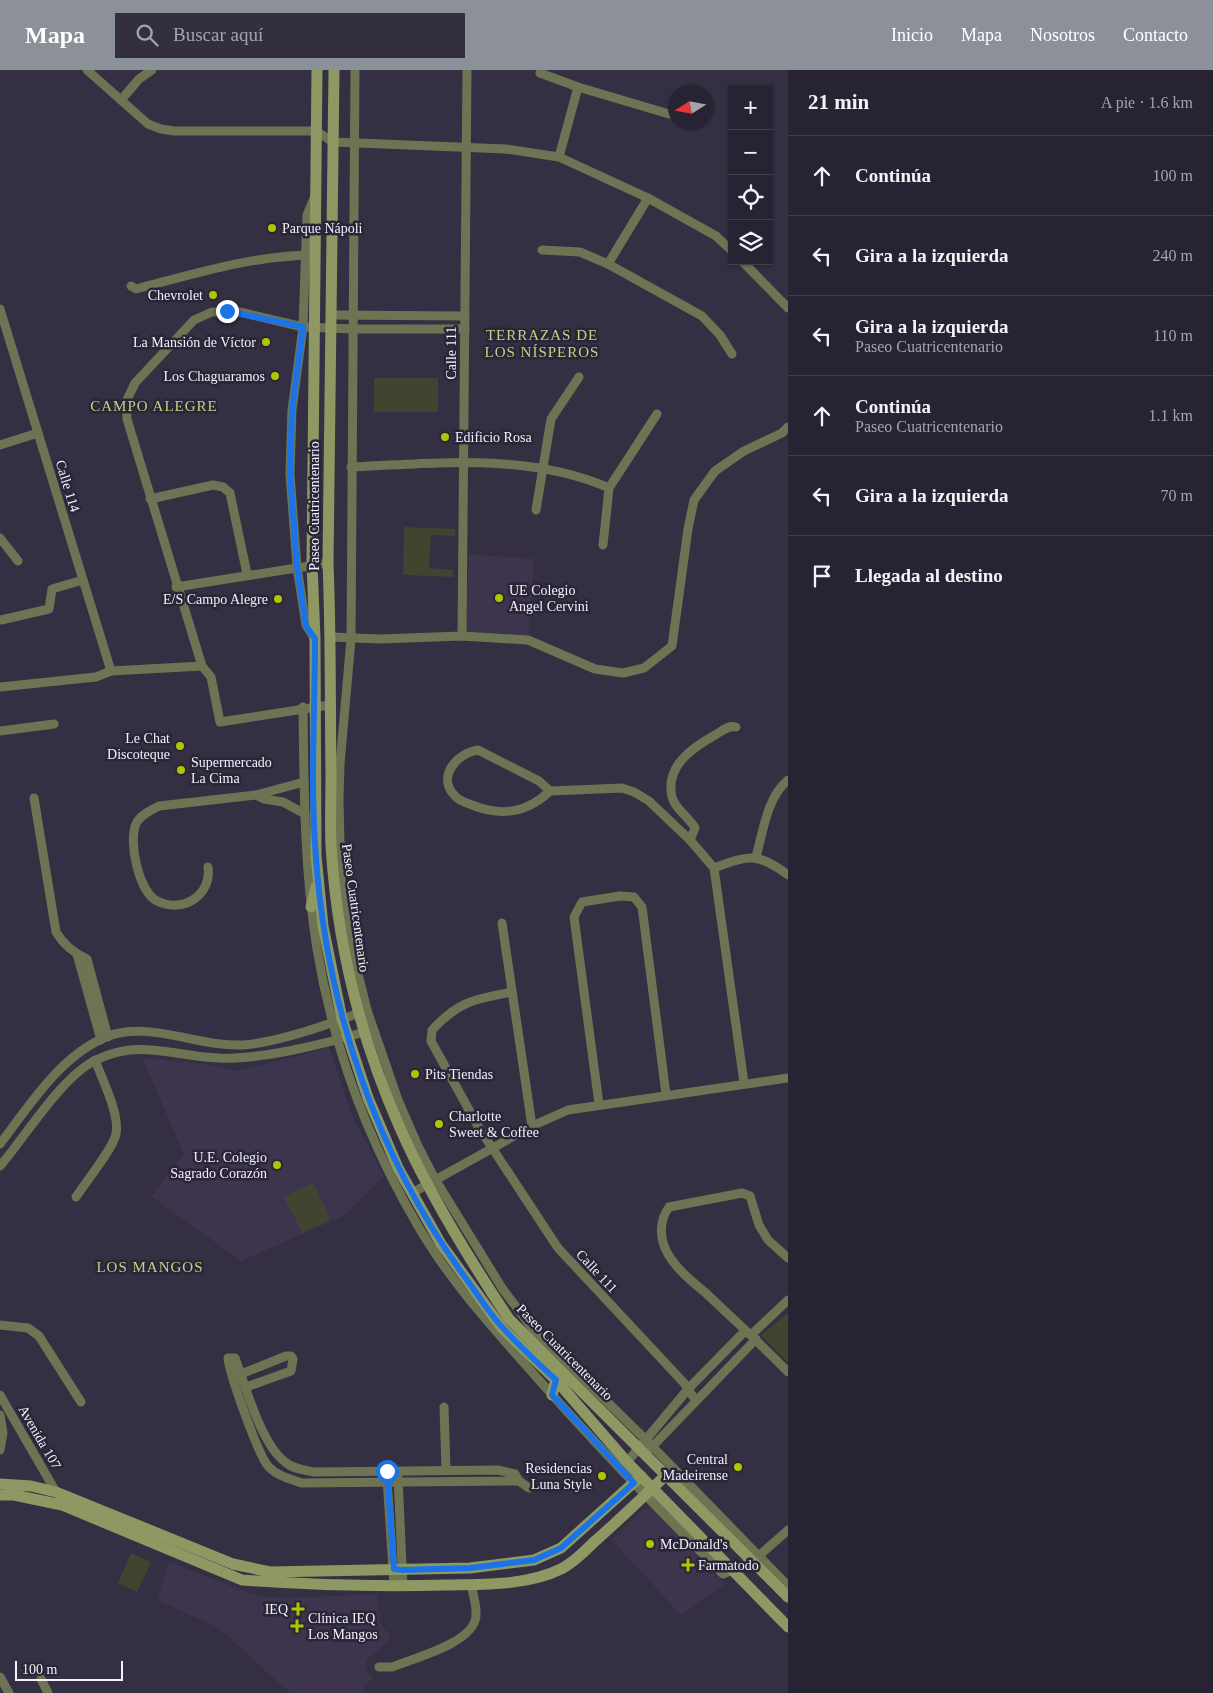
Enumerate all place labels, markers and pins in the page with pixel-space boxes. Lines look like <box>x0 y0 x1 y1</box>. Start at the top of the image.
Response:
place label: Parque Nápoli <box>282 221 363 236</box>
marker: Parque Nápoli <box>266 222 278 234</box>
place label: Chevrolet <box>148 288 203 303</box>
marker: Chevrolet <box>207 289 219 301</box>
place label: La Mansión de Víctor <box>133 335 256 350</box>
marker: La Mansión de Víctor <box>260 336 272 348</box>
place label: Los Chaguaramos <box>164 369 265 384</box>
marker: Los Chaguaramos <box>269 370 281 382</box>
place label: Edificio Rosa <box>455 430 532 445</box>
marker: Edificio Rosa <box>439 431 451 443</box>
place label: UE Colegio Angel Cervini <box>509 583 589 614</box>
place label: E/S Campo Alegre <box>163 592 268 607</box>
marker: UE Colegio Angel Cervini <box>493 592 505 604</box>
marker: E/S Campo Alegre <box>272 593 284 605</box>
place label: Le Chat Discoteque <box>107 731 170 762</box>
marker: Le Chat Discoteque <box>174 740 186 752</box>
place label: Supermercado La Cima <box>191 755 272 786</box>
marker: Supermercado La Cima <box>175 764 187 776</box>
place label: Pits Tiendas <box>425 1067 493 1082</box>
marker: Pits Tiendas <box>409 1068 421 1080</box>
place label: Charlotte Sweet & Coffee <box>449 1109 539 1140</box>
marker: Charlotte Sweet & Coffee <box>433 1118 445 1130</box>
place label: U.E. Colegio Sagrado Corazón <box>170 1150 267 1181</box>
marker: U.E. Colegio Sagrado Corazón <box>271 1159 283 1171</box>
place label: Central Madeirense <box>663 1452 728 1483</box>
place label: Residencias Luna Style <box>525 1461 592 1492</box>
marker: Central Madeirense <box>732 1461 744 1473</box>
marker: Residencias Luna Style <box>596 1470 608 1482</box>
place label: McDonald's <box>660 1537 728 1552</box>
marker: McDonald's <box>644 1538 656 1550</box>
place label: Farmatodo <box>698 1558 759 1573</box>
marker: Farmatodo <box>682 1559 694 1571</box>
place label: IEQ <box>265 1602 288 1617</box>
marker: IEQ <box>292 1603 304 1615</box>
place label: Clínica IEQ Los Mangos <box>308 1611 378 1642</box>
marker: Clínica IEQ Los Mangos <box>290 1619 304 1633</box>

